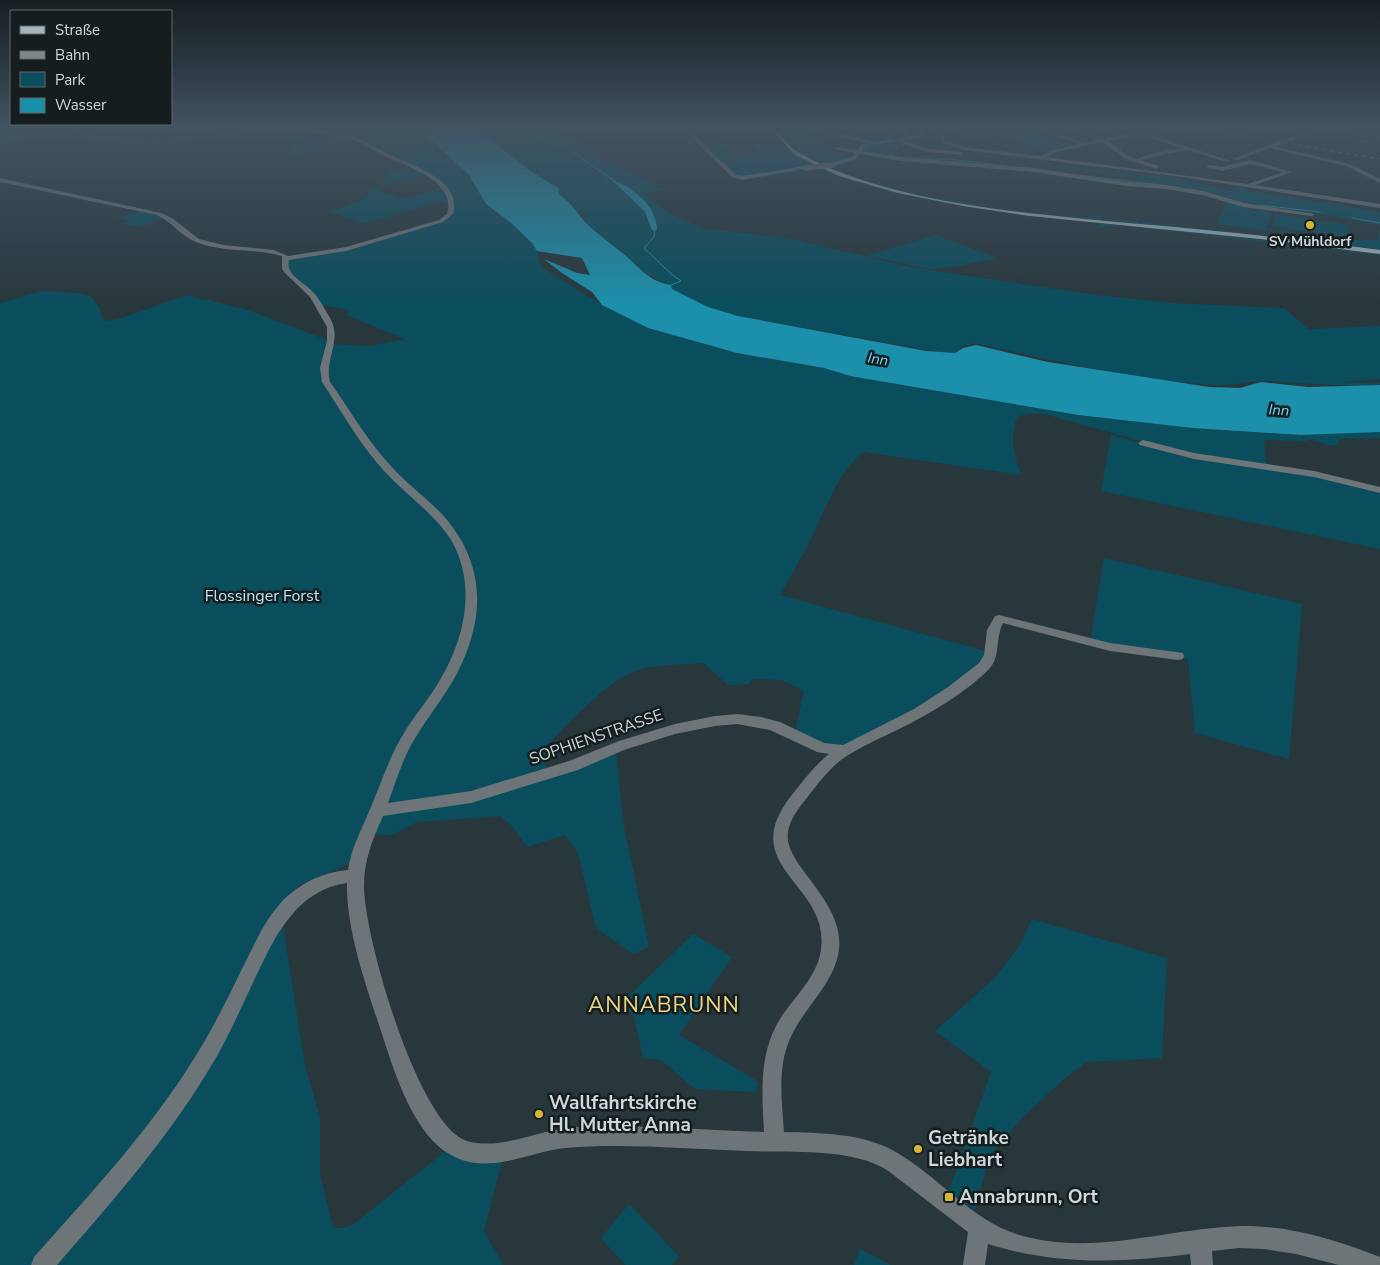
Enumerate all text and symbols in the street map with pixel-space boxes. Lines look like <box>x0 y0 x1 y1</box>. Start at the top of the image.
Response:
legend <box>10 10 172 125</box>
text: Straße <box>55 20 100 40</box>
text: Bahn <box>55 45 90 65</box>
text: Park <box>55 70 85 90</box>
text: Wasser <box>55 95 107 115</box>
marker: SV Mühldorf <box>1304 219 1316 231</box>
place label: SV Mühldorf <box>1269 232 1352 251</box>
water label: Inn <box>866 347 890 371</box>
water label: Inn <box>1268 399 1290 421</box>
park label: Flossinger Forst <box>205 585 320 607</box>
street label: SOPHIENSTRASSE <box>526 704 666 770</box>
district label: ANNABRUNN <box>588 990 740 1020</box>
place label: Wallfahrtskirche Hl. Mutter Anna <box>549 1090 697 1138</box>
marker: Wallfahrtskirche Hl. Mutter Anna <box>533 1108 545 1120</box>
place label: Getränke Liebhart <box>928 1125 1009 1173</box>
marker: Getränke Liebhart <box>912 1143 924 1155</box>
place label: Annabrunn, Ort <box>959 1184 1099 1210</box>
marker: Annabrunn, Ort <box>943 1191 955 1203</box>

